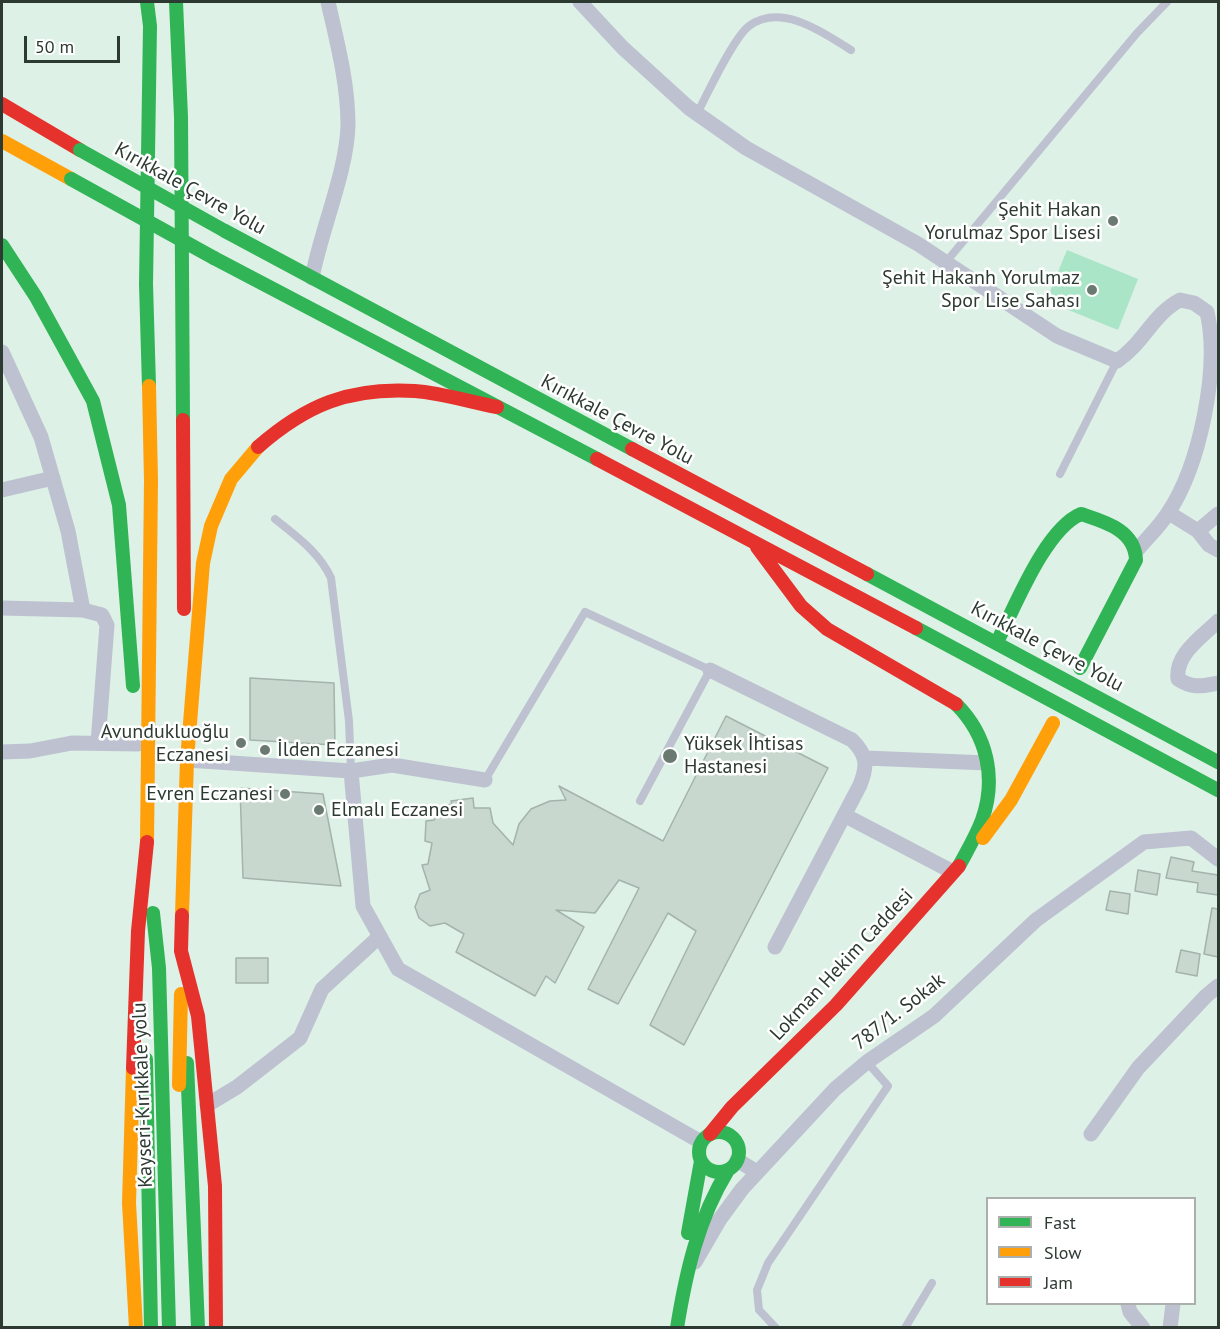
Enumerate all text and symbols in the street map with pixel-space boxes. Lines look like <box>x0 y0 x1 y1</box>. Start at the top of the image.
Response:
scale bar <box>27 24 123 62</box>
text: 50 m <box>35 35 74 58</box>
street label: Kırıkkale Çevre Yolu <box>110 137 270 241</box>
place label: Şehit Hakan Yorulmaz Spor Lisesi <box>925 198 1101 245</box>
marker: Şehit Hakan Yorulmaz Spor Lisesi <box>1106 214 1120 228</box>
place label: Şehit Hakanh Yorulmaz Spor Lise Sahası <box>882 266 1080 313</box>
marker: Şehit Hakanh Yorulmaz Spor Lise Sahası <box>1085 283 1099 297</box>
street label: Kırıkkale Çevre Yolu <box>537 370 697 470</box>
street label: Kırıkkale Çevre Yolu <box>967 597 1127 697</box>
place label: Avundukluoğlu Eczanesi <box>101 720 229 767</box>
place label: Yüksek İhtisas Hastanesi <box>684 732 803 779</box>
marker: Avundukluoğlu Eczanesi <box>234 736 248 750</box>
place label: İlden Eczanesi <box>277 738 399 762</box>
marker: İlden Eczanesi <box>258 743 272 757</box>
marker: Yüksek İhtisas Hastanesi <box>661 747 679 765</box>
place label: Evren Eczanesi <box>146 782 273 806</box>
marker: Evren Eczanesi <box>278 787 292 801</box>
place label: Elmalı Eczanesi <box>331 798 463 822</box>
marker: Elmalı Eczanesi <box>312 803 326 817</box>
street label: Lokman Hekim Caddesi <box>766 884 918 1046</box>
street label: 787/1. Sokak <box>848 968 950 1056</box>
street label: Kayseri-Kırıkkale yolu <box>128 1002 158 1188</box>
legend <box>986 1197 1196 1305</box>
text: Fast <box>1044 1211 1076 1234</box>
text: Slow <box>1044 1241 1082 1264</box>
text: Jam <box>1044 1271 1073 1294</box>

